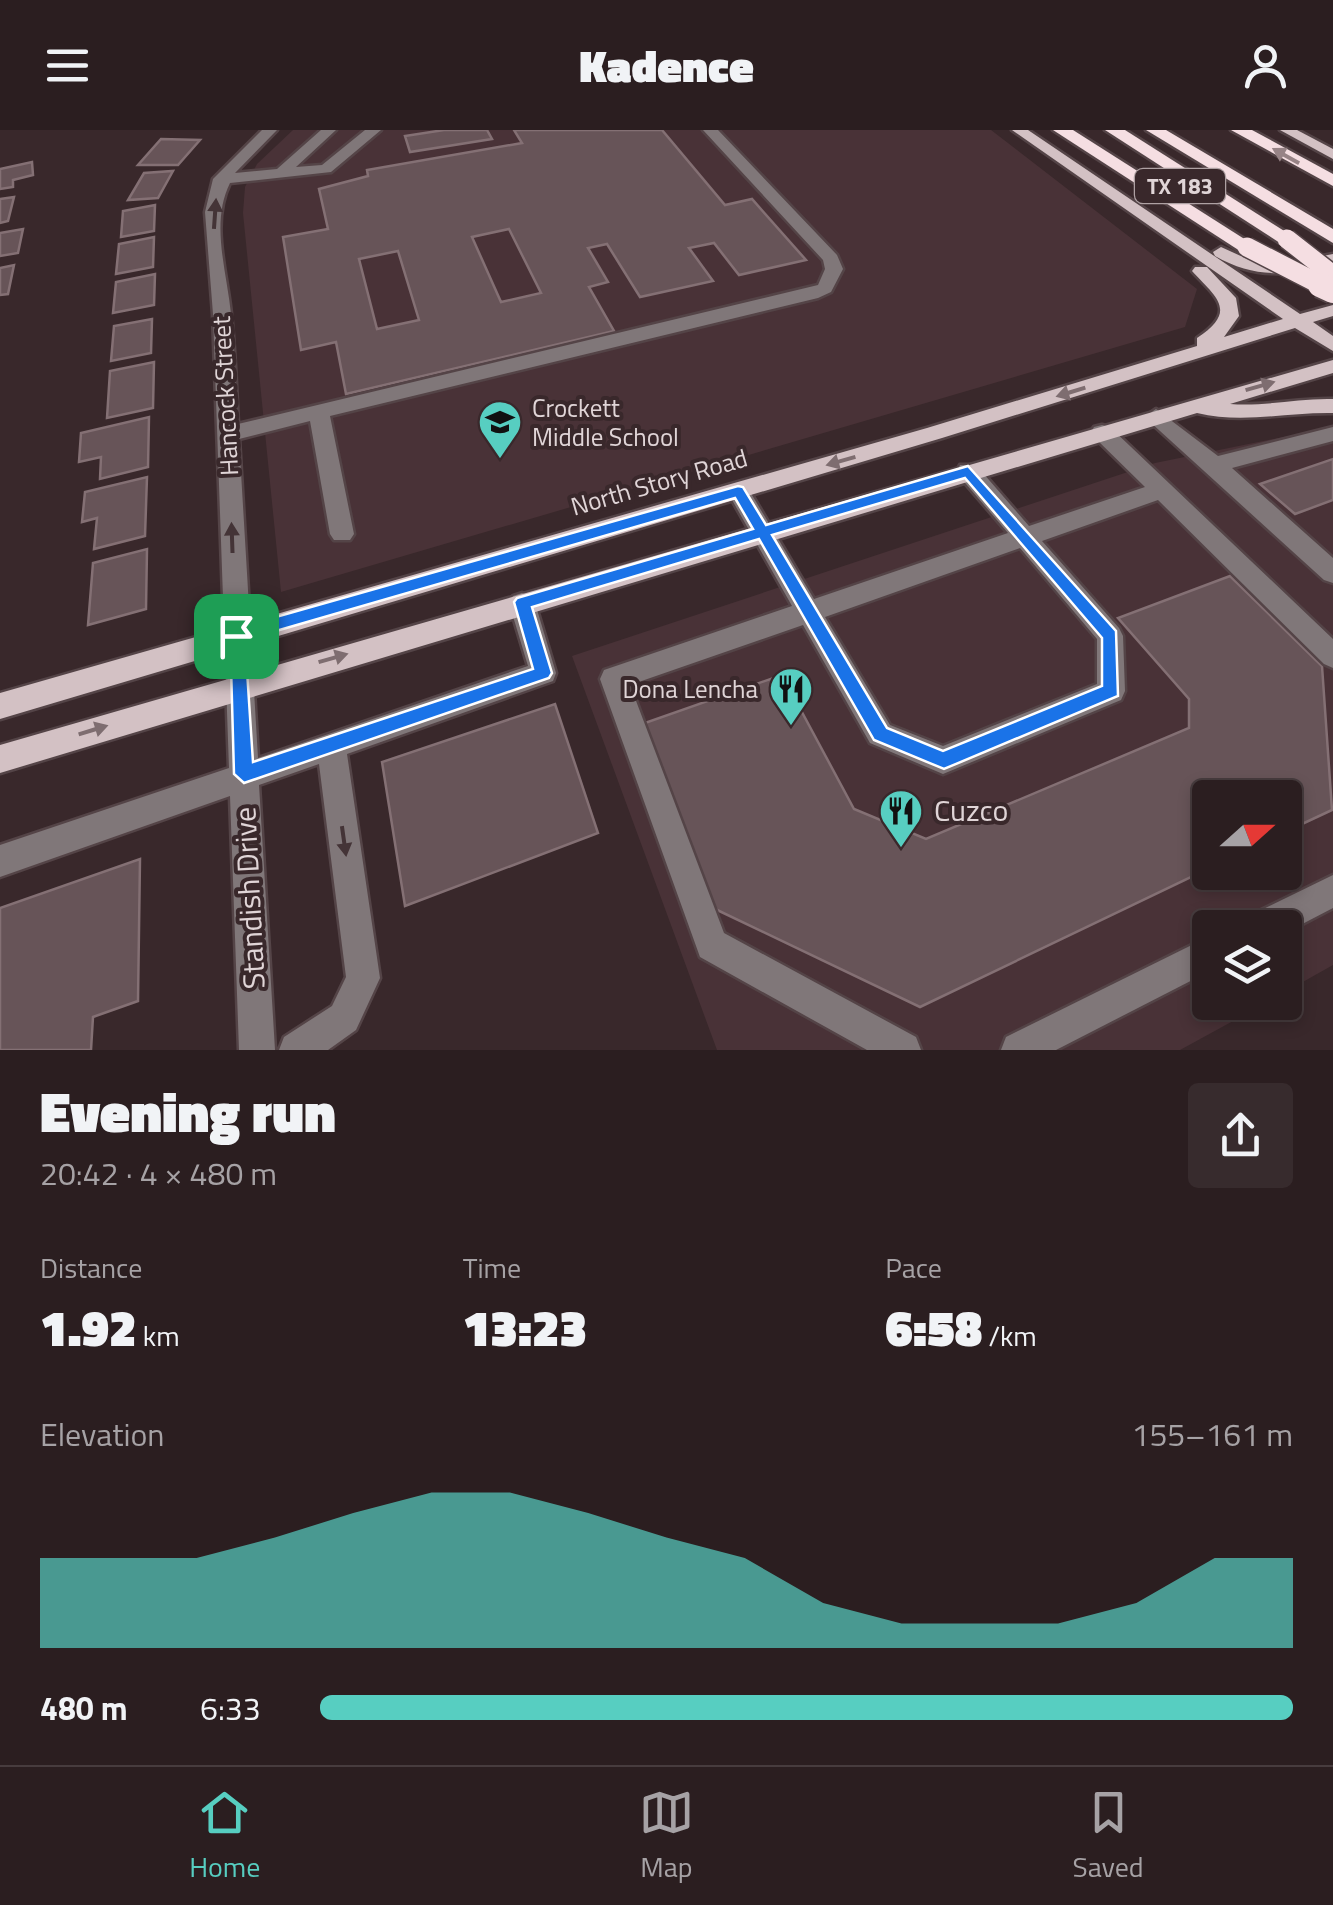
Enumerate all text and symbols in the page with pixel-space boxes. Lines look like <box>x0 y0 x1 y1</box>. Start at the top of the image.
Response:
text: Kadence <box>579 31 754 99</box>
icon: menu <box>40 38 95 93</box>
icon: person <box>1238 38 1293 93</box>
one-way arrow <box>1272 147 1301 164</box>
road number: TX 183 <box>1135 169 1225 203</box>
one-way arrow <box>207 198 223 229</box>
street label: Hancock Street <box>202 315 248 477</box>
one-way arrow <box>1246 378 1276 393</box>
one-way arrow <box>1055 385 1086 400</box>
place label: Crockett Middle School <box>532 389 679 456</box>
school or university icon: Crockett Middle School <box>477 399 523 460</box>
street label: North Story Road <box>566 439 752 525</box>
one-way arrow <box>825 454 856 469</box>
one-way arrow <box>224 522 240 554</box>
pin <box>194 594 279 679</box>
icon: arrive <box>209 609 264 664</box>
one-way arrow <box>318 650 348 665</box>
restaurant icon: Dona Lencha <box>768 666 814 727</box>
place label: Dona Lencha <box>622 670 758 708</box>
one-way arrow <box>79 722 109 737</box>
north arrow <box>1192 780 1302 890</box>
map controls <box>1192 780 1302 1020</box>
place label: Cuzco <box>934 787 1008 833</box>
restaurant icon: Cuzco <box>878 788 924 849</box>
street label: Standish Drive <box>221 806 277 990</box>
one-way arrow <box>337 826 353 858</box>
button: layers <box>1192 910 1302 1020</box>
text: Evening run <box>40 1070 336 1153</box>
button: share <box>1188 1083 1293 1188</box>
text: 20:42 · 4 × 480 m <box>40 1149 277 1197</box>
text: Distance <box>40 1246 142 1289</box>
text: Time <box>463 1246 521 1289</box>
text: Pace <box>885 1246 942 1289</box>
text: 1.92 <box>40 1289 137 1365</box>
text: 13:23 <box>463 1289 587 1365</box>
text: 6:58 <box>885 1289 982 1365</box>
text: km <box>137 1314 180 1357</box>
text: /km <box>982 1314 1037 1357</box>
text: Elevation <box>40 1410 164 1458</box>
text: 155–161 m <box>1131 1410 1293 1458</box>
text: 480 m <box>40 1684 128 1732</box>
text: 6:33 <box>200 1684 261 1732</box>
tab: Home <box>189 1785 260 1888</box>
tab: Map <box>639 1785 694 1888</box>
tab: Saved <box>1072 1785 1144 1888</box>

